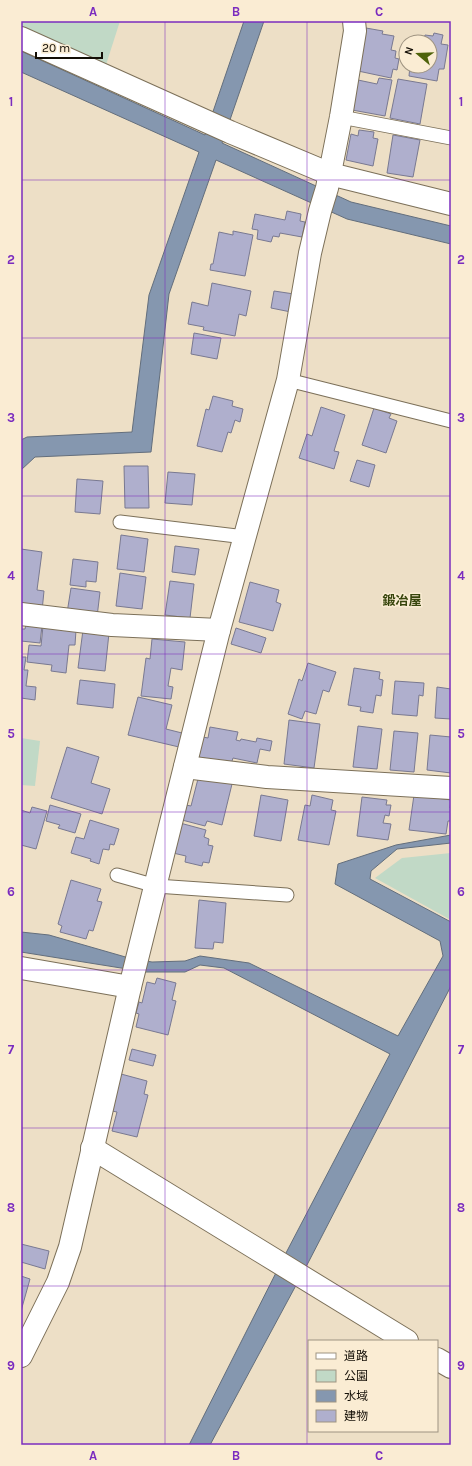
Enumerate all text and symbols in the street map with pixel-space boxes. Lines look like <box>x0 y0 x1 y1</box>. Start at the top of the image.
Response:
text: A <box>89 4 97 19</box>
text: B <box>232 4 240 19</box>
text: C <box>375 4 383 19</box>
scale bar <box>36 34 102 60</box>
north arrow <box>398 34 438 74</box>
text: 20 m <box>42 41 70 55</box>
text: N <box>402 45 416 57</box>
text: 1 <box>9 94 13 109</box>
text: 1 <box>459 94 463 109</box>
text: 2 <box>7 252 15 267</box>
text: 2 <box>457 252 465 267</box>
text: 3 <box>7 410 15 425</box>
text: 3 <box>457 410 465 425</box>
text: 4 <box>7 568 15 583</box>
text: 4 <box>457 568 465 583</box>
district label: 鍛冶屋 <box>381 593 422 608</box>
text: 5 <box>7 726 15 741</box>
text: 5 <box>457 726 465 741</box>
text: 6 <box>7 884 15 899</box>
text: 6 <box>457 884 465 899</box>
text: 7 <box>8 1042 15 1057</box>
text: 7 <box>458 1042 465 1057</box>
text: 8 <box>7 1200 15 1215</box>
text: 8 <box>457 1200 465 1215</box>
legend <box>308 1340 438 1432</box>
text: 道路 <box>344 1349 368 1363</box>
text: 9 <box>7 1358 15 1373</box>
text: 9 <box>457 1358 465 1373</box>
text: 公園 <box>344 1369 368 1383</box>
text: 水域 <box>344 1389 368 1403</box>
text: 建物 <box>344 1409 368 1423</box>
text: A <box>89 1448 97 1463</box>
text: B <box>232 1448 240 1463</box>
text: C <box>375 1448 383 1463</box>

